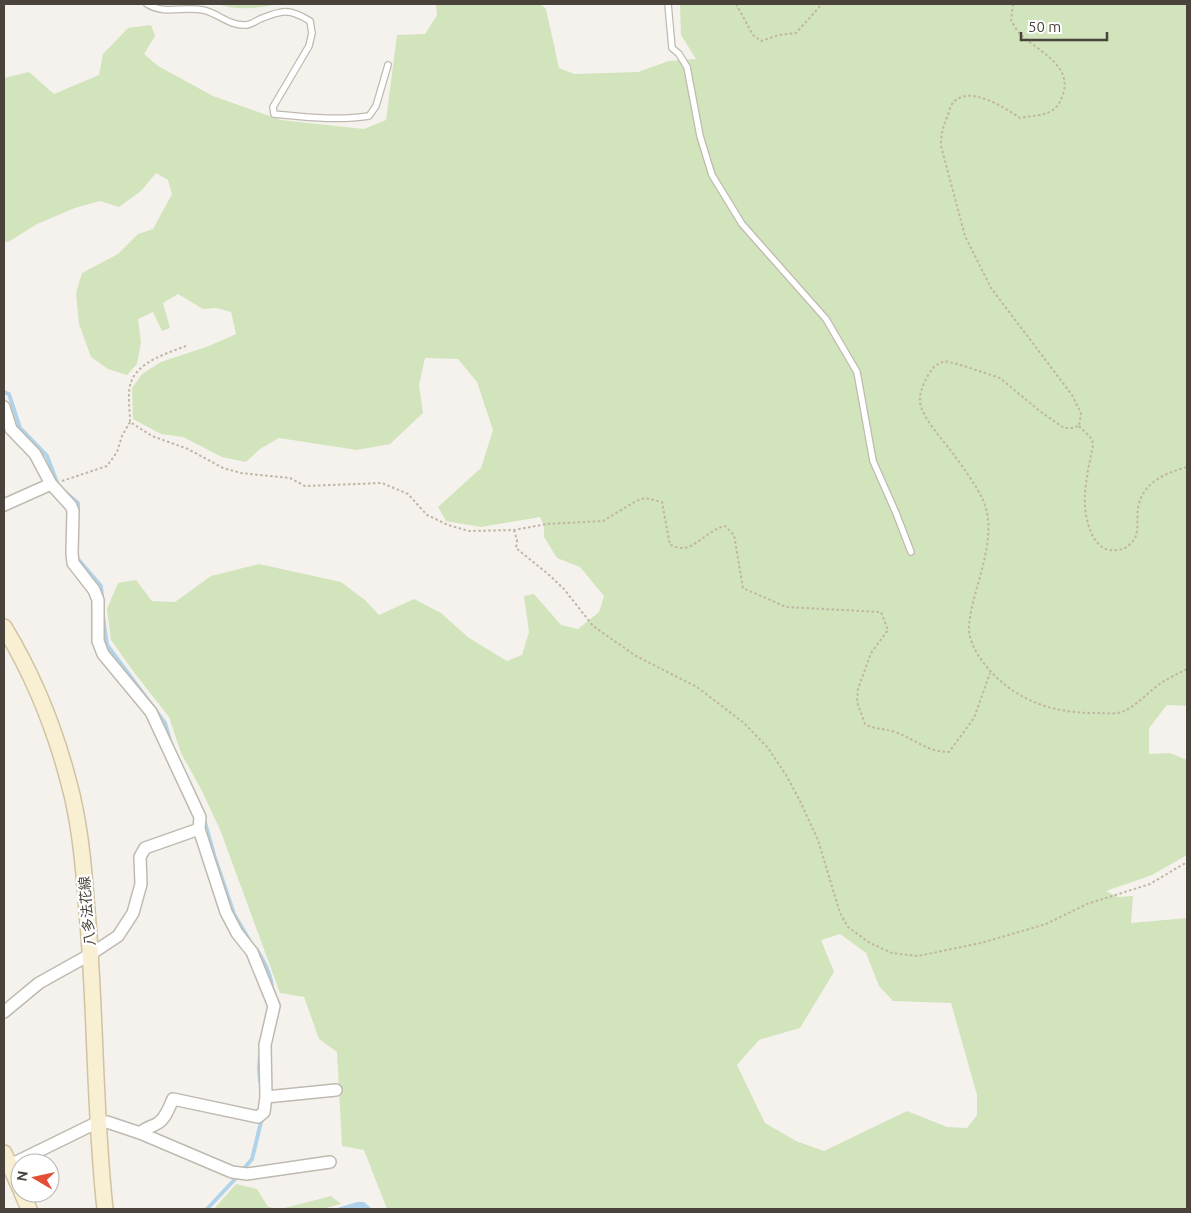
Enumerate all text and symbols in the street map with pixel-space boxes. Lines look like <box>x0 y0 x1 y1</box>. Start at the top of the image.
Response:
scale bar <box>1021 10 1107 42</box>
text: 50 m <box>1028 18 1061 35</box>
street label: 八多法花線 <box>76 875 98 947</box>
north arrow <box>10 1153 60 1203</box>
text: N <box>13 1170 31 1182</box>

